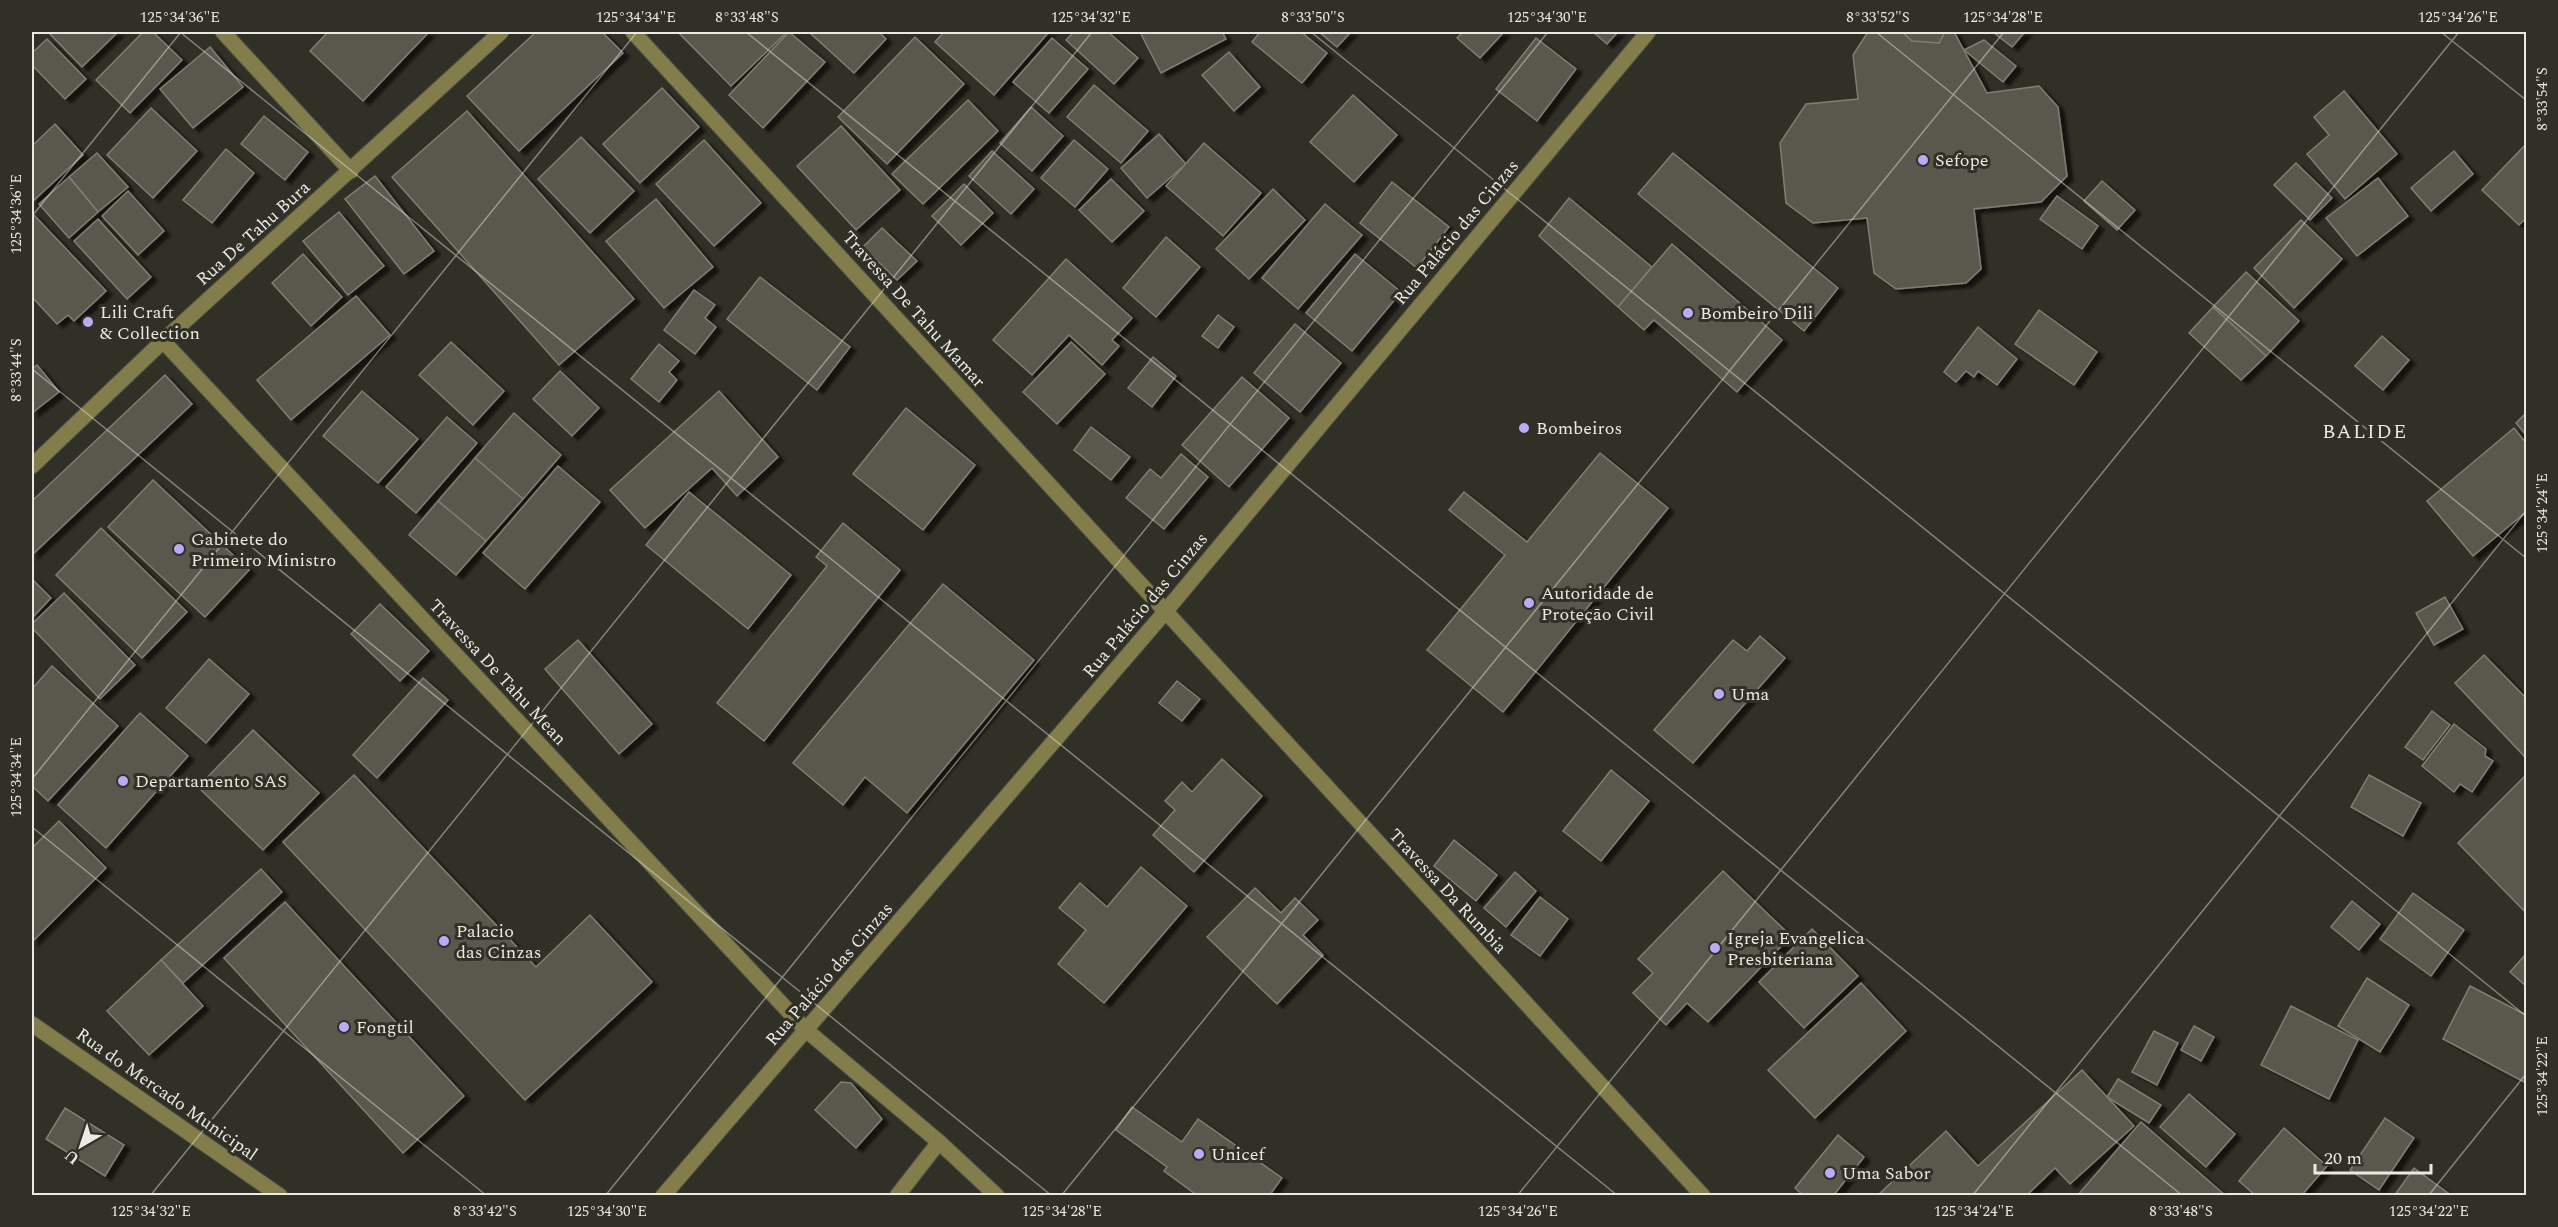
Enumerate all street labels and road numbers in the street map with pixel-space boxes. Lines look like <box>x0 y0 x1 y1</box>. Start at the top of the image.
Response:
street label: Rua Palácio das Cinzas <box>1387 153 1526 311</box>
street label: Rua De Tahu Bura <box>190 174 317 292</box>
street label: Travessa De Tahu Mamar <box>836 225 992 394</box>
street label: Rua Palácio das Cinzas <box>1076 526 1215 684</box>
street label: Travessa De Tahu Mean <box>422 593 573 752</box>
street label: Travessa Da Rumbia <box>1382 823 1513 960</box>
street label: Rua Palácio das Cinzas <box>759 896 900 1052</box>
street label: Rua do Mercado Municipal <box>70 1021 263 1168</box>

